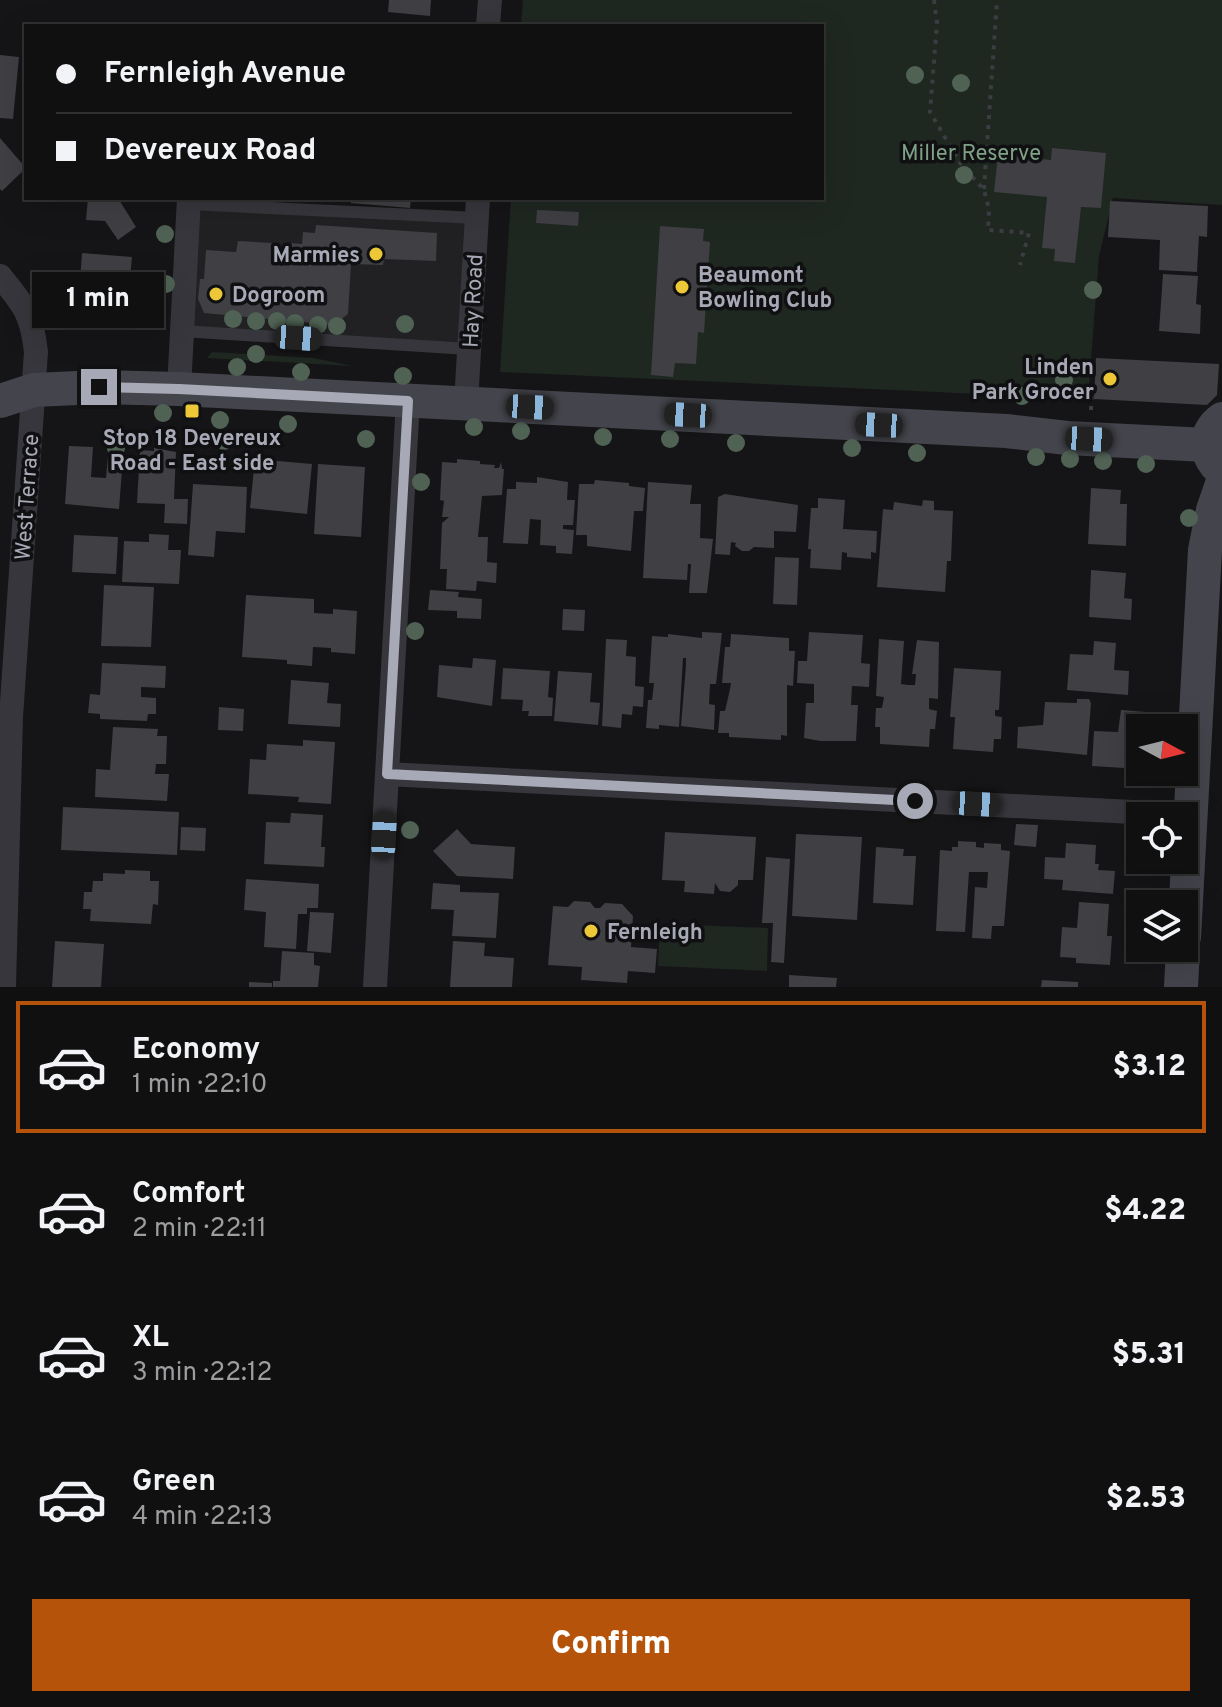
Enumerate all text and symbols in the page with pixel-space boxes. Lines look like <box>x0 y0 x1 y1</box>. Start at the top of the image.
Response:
text: Fernleigh Avenue <box>104 56 346 93</box>
text: Devereux Road <box>104 133 316 170</box>
park label: Miller Reserve <box>901 141 1041 168</box>
place label: Marmies <box>273 243 360 270</box>
marker: Marmies <box>367 245 385 263</box>
street label: Hay Road <box>459 253 490 349</box>
place label: Beaumont Bowling Club <box>698 263 832 315</box>
callout: 1 min <box>33 271 165 327</box>
marker: Beaumont Bowling Club <box>673 278 691 296</box>
text: 1 min <box>66 283 130 316</box>
place label: Dogroom <box>232 283 325 310</box>
marker: Dogroom <box>207 285 225 303</box>
car <box>273 324 323 352</box>
place label: Linden Park Grocer <box>972 355 1094 407</box>
route end <box>81 369 117 405</box>
marker: Linden Park Grocer <box>1101 370 1119 388</box>
car <box>505 394 555 420</box>
marker: Stop 18 Devereux Road - East side <box>183 402 201 420</box>
car <box>663 402 713 428</box>
car <box>854 412 904 438</box>
place label: Stop 18 Devereux Road - East side <box>103 426 282 478</box>
car <box>1064 426 1114 452</box>
street label: West Terrace <box>11 433 46 561</box>
north arrow <box>1126 714 1198 786</box>
map controls <box>1126 714 1198 962</box>
route start <box>897 783 933 819</box>
car <box>952 791 1002 817</box>
button: locate <box>1126 802 1198 874</box>
car <box>371 810 397 860</box>
button: layers <box>1126 890 1198 962</box>
place label: Fernleigh <box>607 920 703 947</box>
marker: Fernleigh <box>582 922 600 940</box>
icon: car <box>36 1031 108 1103</box>
text: Economy <box>132 1032 260 1069</box>
text: $3.12 <box>1113 1049 1186 1086</box>
text: 1 min · 22:10 <box>132 1069 267 1102</box>
icon: car <box>36 1175 108 1247</box>
text: Comfort <box>132 1176 245 1213</box>
text: $4.22 <box>1104 1193 1186 1230</box>
text: 2 min · 22:11 <box>132 1213 267 1246</box>
icon: car <box>36 1319 108 1391</box>
text: XL <box>132 1320 169 1357</box>
text: $5.31 <box>1112 1337 1186 1374</box>
text: 3 min · 22:12 <box>132 1357 273 1390</box>
icon: car <box>36 1463 108 1535</box>
text: Green <box>132 1464 216 1501</box>
text: $2.53 <box>1106 1481 1186 1518</box>
text: 4 min · 22:13 <box>132 1501 273 1534</box>
button: Confirm <box>32 1599 1190 1691</box>

